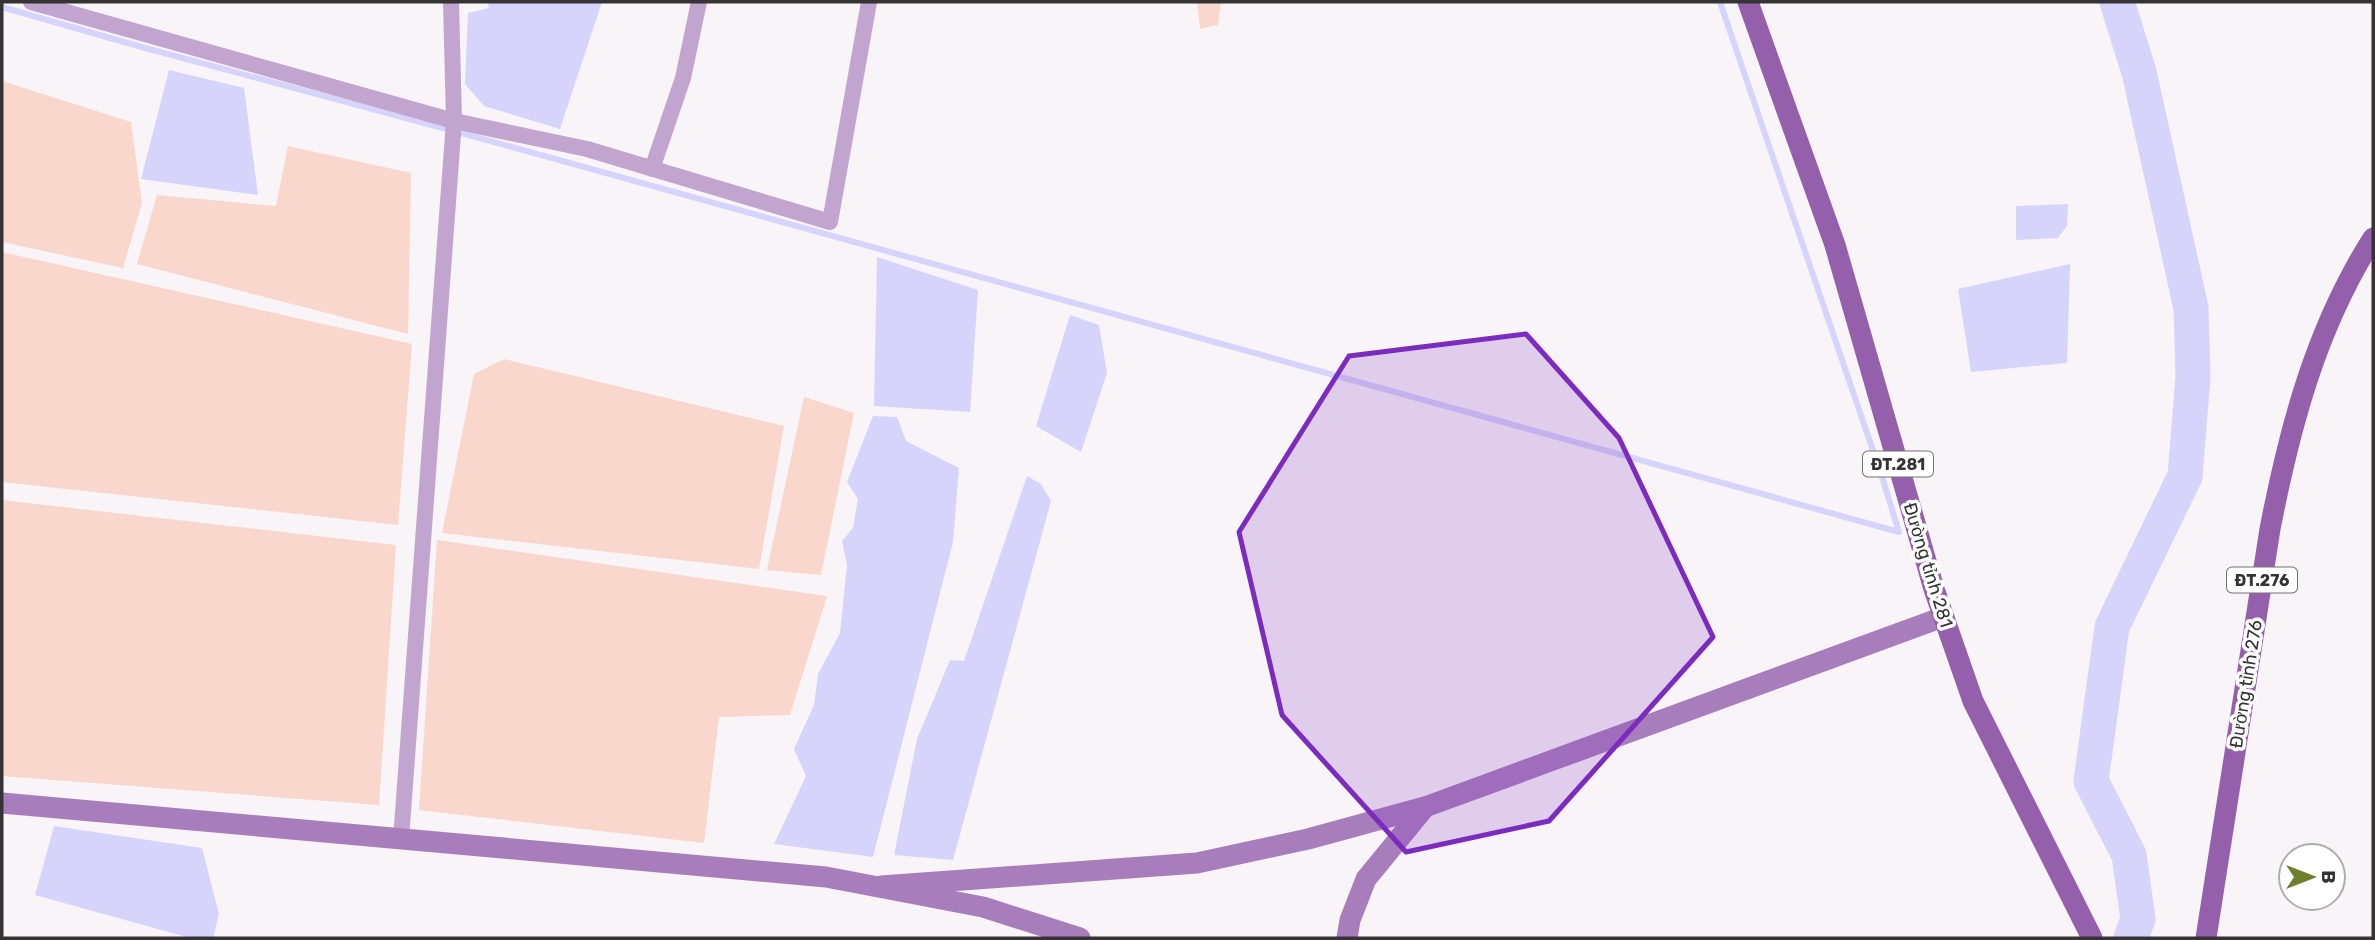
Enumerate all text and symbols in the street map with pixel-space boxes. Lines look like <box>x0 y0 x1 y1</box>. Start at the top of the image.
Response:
road number: ĐT.281 <box>1863 452 1933 477</box>
street label: Đường tỉnh 281 <box>1899 500 1957 630</box>
road number: ĐT.276 <box>2227 568 2297 593</box>
street label: Đường tỉnh 276 <box>2225 618 2267 750</box>
north arrow <box>2277 842 2347 912</box>
text: B <box>2317 870 2340 884</box>

